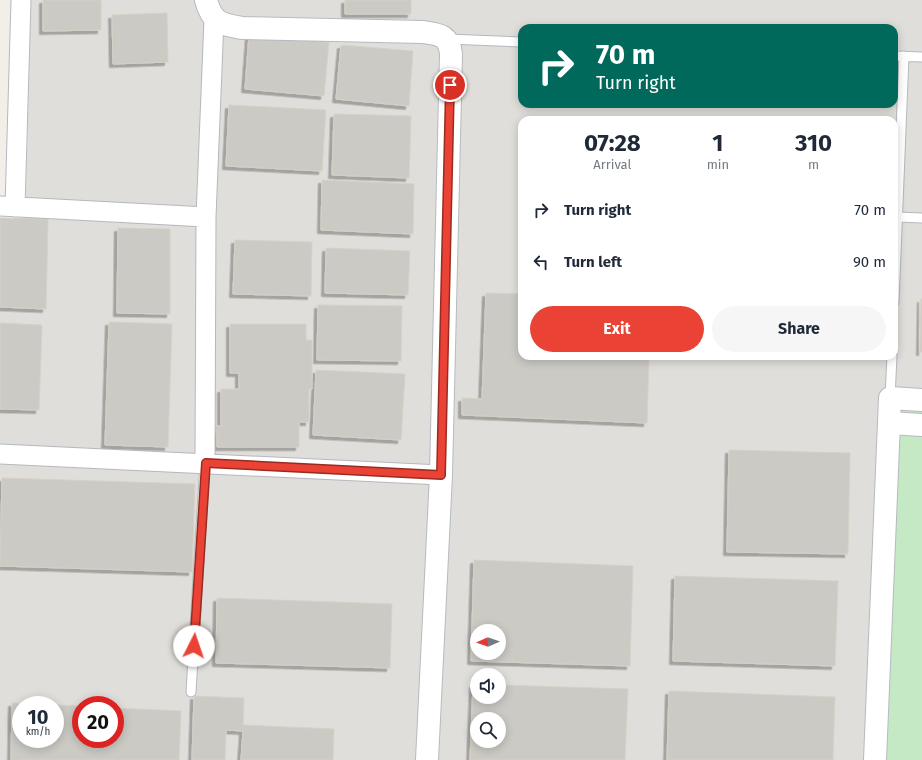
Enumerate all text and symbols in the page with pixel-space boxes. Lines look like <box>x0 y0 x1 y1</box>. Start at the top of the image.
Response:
text: 70 m <box>596 38 655 71</box>
icon: right <box>530 40 582 92</box>
pin <box>433 68 467 102</box>
text: Turn right <box>596 72 676 94</box>
icon: arrive <box>439 74 461 96</box>
text: 07:28 <box>584 129 641 157</box>
text: 1 <box>712 129 723 157</box>
text: 310 <box>795 129 832 157</box>
text: Arrival <box>593 157 631 172</box>
text: min <box>707 157 729 172</box>
text: m <box>808 157 819 172</box>
icon: right <box>530 199 552 221</box>
text: Turn right <box>564 201 631 219</box>
text: 70 m <box>854 201 886 219</box>
icon: left <box>530 251 552 273</box>
text: Turn left <box>564 253 622 271</box>
text: 90 m <box>853 253 886 271</box>
button: Exit <box>530 306 704 352</box>
button: Share <box>712 306 886 352</box>
north arrow <box>470 624 506 660</box>
map controls <box>470 624 506 748</box>
position arrow <box>173 625 215 667</box>
button: sound <box>470 668 506 704</box>
speed limit sign: 20 <box>72 696 124 748</box>
text: 10 <box>28 705 48 729</box>
button: search <box>470 712 506 748</box>
text: km/h <box>26 726 50 738</box>

